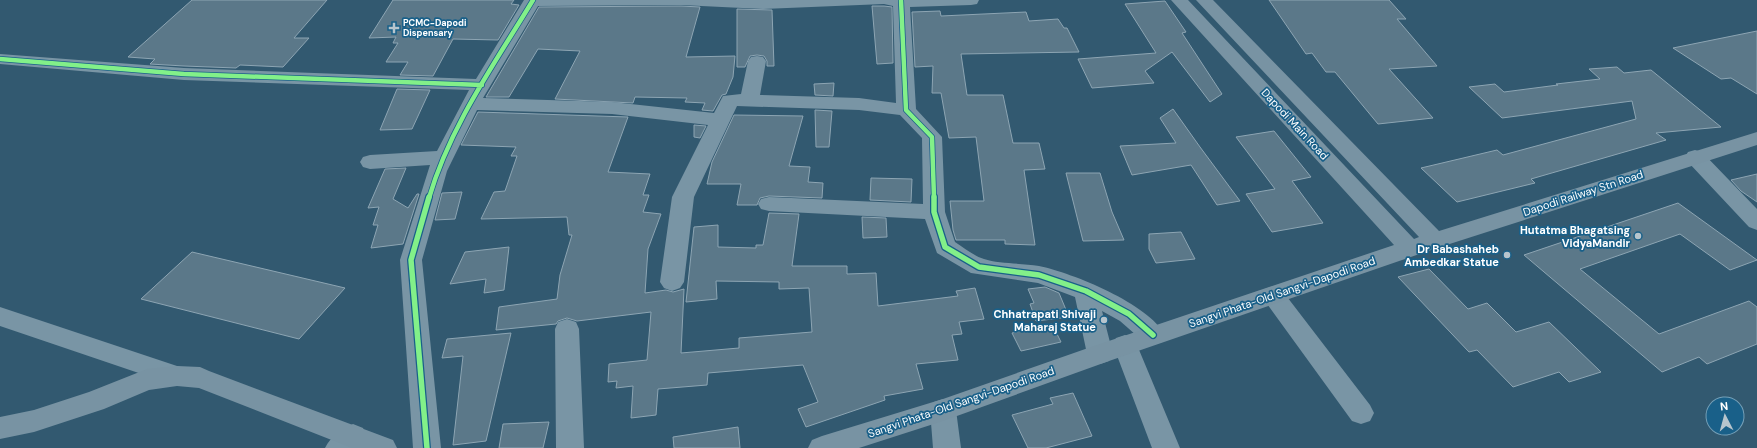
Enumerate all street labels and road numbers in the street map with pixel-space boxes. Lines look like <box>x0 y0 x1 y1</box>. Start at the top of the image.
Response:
street label: Dapodi Main Road <box>1258 86 1332 163</box>
street label: Dapodi Railway Stn Road <box>1521 167 1645 219</box>
street label: Sangvi Phata-Old Sangvi-Dapodi Road <box>1187 253 1377 331</box>
street label: Sangvi Phata-Old Sangvi-Dapodi Road <box>866 363 1056 441</box>

